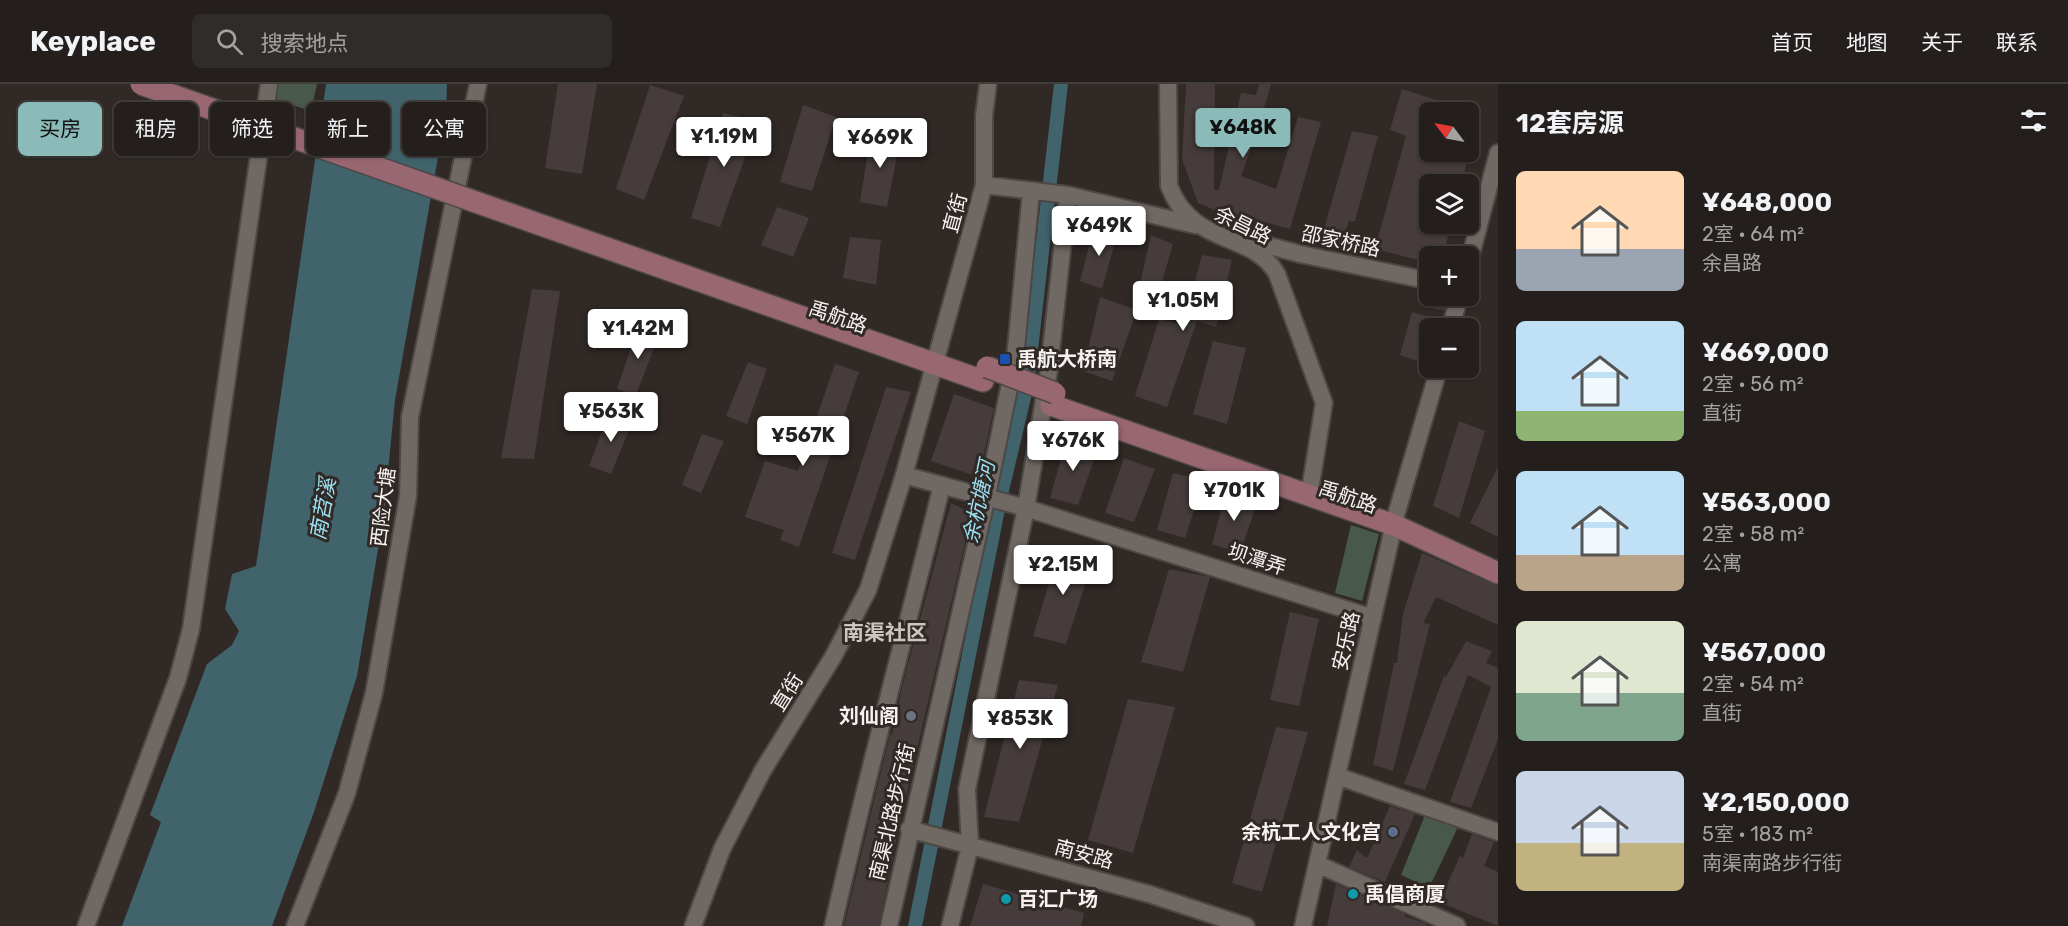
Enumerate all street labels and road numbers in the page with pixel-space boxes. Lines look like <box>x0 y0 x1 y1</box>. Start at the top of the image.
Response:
street label: 直街 <box>938 191 972 235</box>
street label: 余昌路 <box>1211 201 1275 249</box>
street label: 邵家桥路 <box>1299 221 1383 261</box>
street label: 禹航路 <box>806 296 870 338</box>
street label: 西险大塘 <box>366 466 400 548</box>
street label: 禹航路 <box>1316 476 1380 518</box>
street label: 坝潭弄 <box>1225 538 1289 580</box>
street label: 安乐路 <box>1328 609 1364 673</box>
street label: 直街 <box>766 669 808 715</box>
street label: 南渠北路步行街 <box>865 741 919 883</box>
street label: 南安路 <box>1052 835 1116 873</box>

